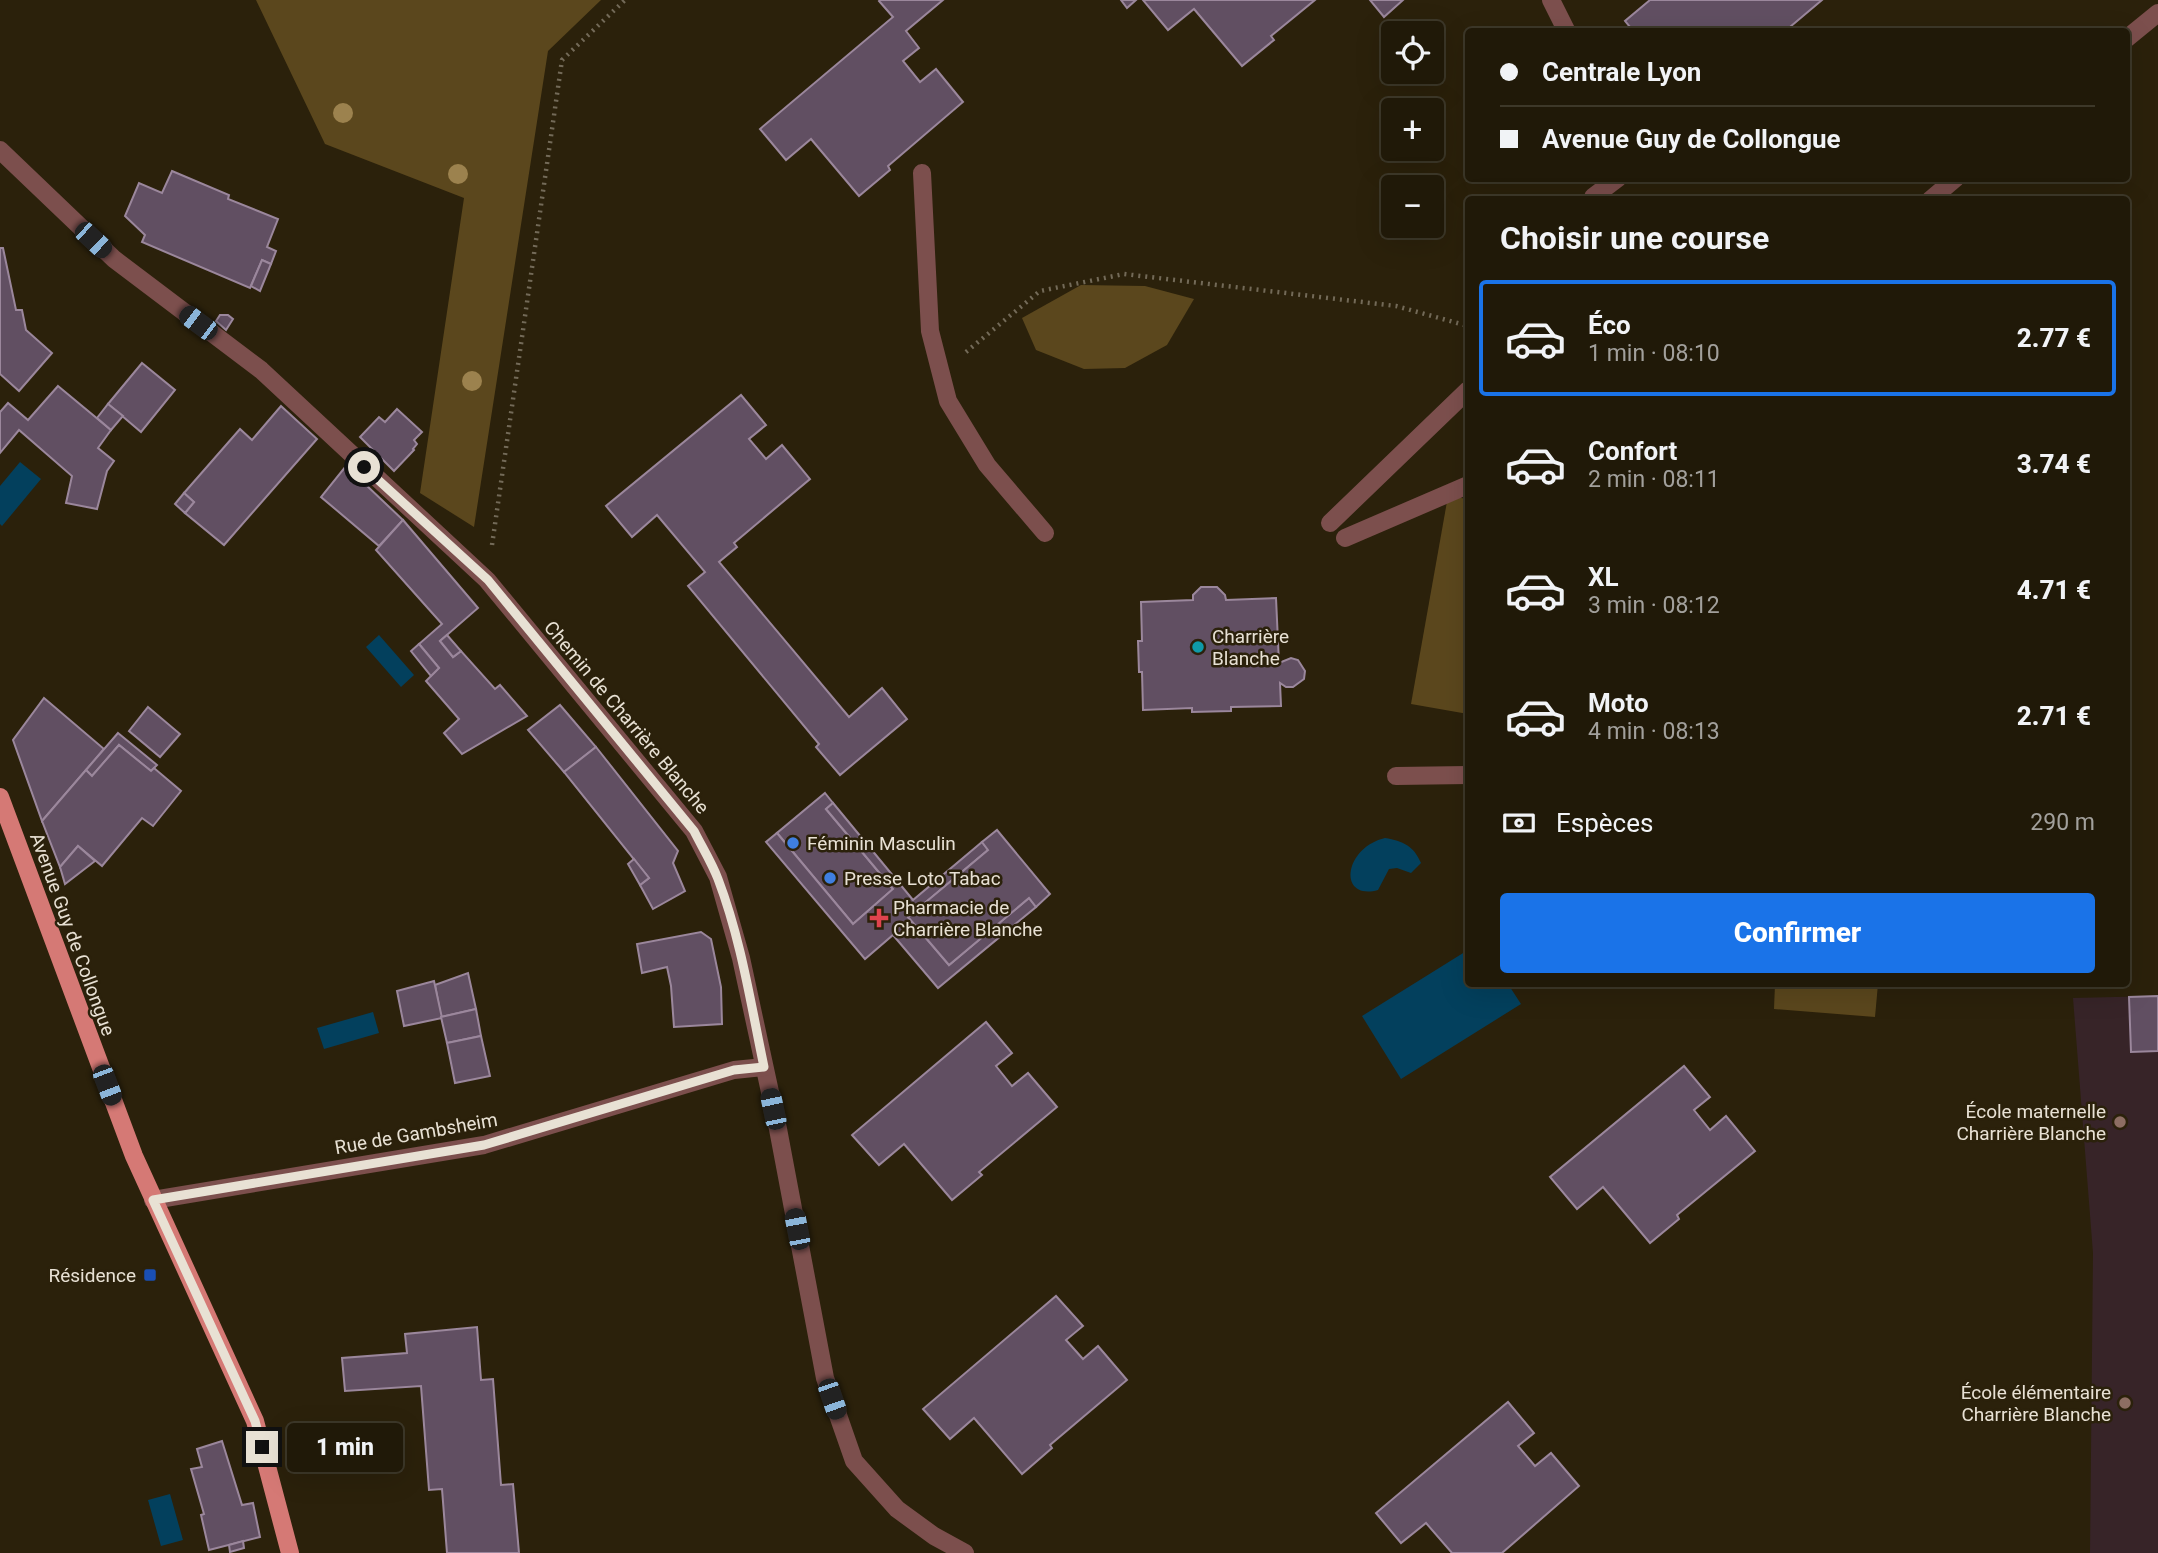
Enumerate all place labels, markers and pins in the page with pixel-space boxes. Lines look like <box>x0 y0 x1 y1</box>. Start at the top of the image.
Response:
place label: Charrière Blanche <box>1212 625 1289 670</box>
marker: Charrière Blanche <box>1190 639 1206 655</box>
place label: Féminin Masculin <box>807 832 956 855</box>
marker: Féminin Masculin <box>785 835 801 851</box>
place label: Presse Loto Tabac <box>844 867 1001 890</box>
marker: Presse Loto Tabac <box>822 870 838 886</box>
place label: Pharmacie de Charrière Blanche <box>893 896 1043 941</box>
marker: Pharmacie de Charrière Blanche <box>871 910 887 926</box>
place label: École maternelle Charrière Blanche <box>1956 1100 2106 1145</box>
marker: École maternelle Charrière Blanche <box>2112 1114 2128 1130</box>
place label: Résidence <box>48 1264 136 1287</box>
marker: Résidence <box>142 1267 158 1283</box>
place label: École élémentaire Charrière Blanche <box>1961 1381 2111 1426</box>
marker: École élémentaire Charrière Blanche <box>2117 1395 2133 1411</box>

